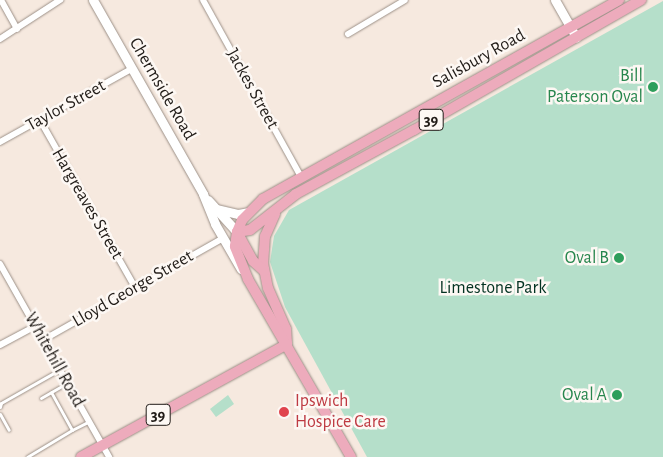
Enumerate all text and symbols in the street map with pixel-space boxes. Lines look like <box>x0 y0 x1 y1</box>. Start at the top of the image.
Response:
street label: Salisbury Road <box>429 25 529 93</box>
street label: Chermside Road <box>124 34 200 144</box>
street label: Jackes Street <box>221 45 283 133</box>
place label: Bill Paterson Oval <box>547 66 643 108</box>
street label: Taylor Street <box>22 75 110 137</box>
marker: Bill Paterson Oval <box>647 81 659 93</box>
road number: 39 <box>418 106 444 134</box>
street label: Hargreaves Street <box>47 145 127 263</box>
street label: Lloyd George Street <box>69 246 197 332</box>
place label: Oval B <box>565 247 609 269</box>
marker: Oval B <box>613 252 625 264</box>
park label: Limestone Park <box>440 277 546 299</box>
street label: Whitehill Road <box>19 309 89 411</box>
place label: Oval A <box>562 384 607 406</box>
marker: Oval A <box>611 389 623 401</box>
place label: Ipswich Hospice Care <box>295 391 386 434</box>
road number: 39 <box>146 402 170 428</box>
marker: Ipswich Hospice Care <box>277 405 291 419</box>

